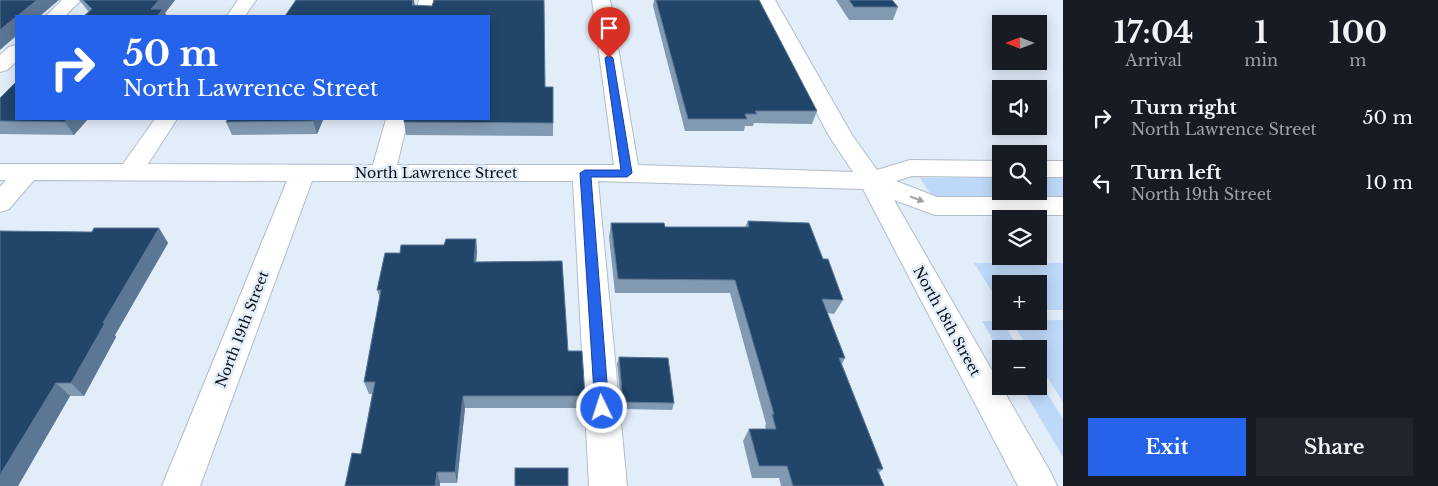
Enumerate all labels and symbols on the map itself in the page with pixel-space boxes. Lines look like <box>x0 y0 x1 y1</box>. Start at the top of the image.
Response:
pin <box>588 7 630 58</box>
north arrow <box>992 15 1048 70</box>
street label: North Lawrence Street <box>355 164 518 182</box>
one-way arrow <box>910 195 925 203</box>
street label: North 18th Street <box>909 263 985 380</box>
street label: North 19th Street <box>212 268 273 390</box>
position arrow <box>575 381 627 433</box>

